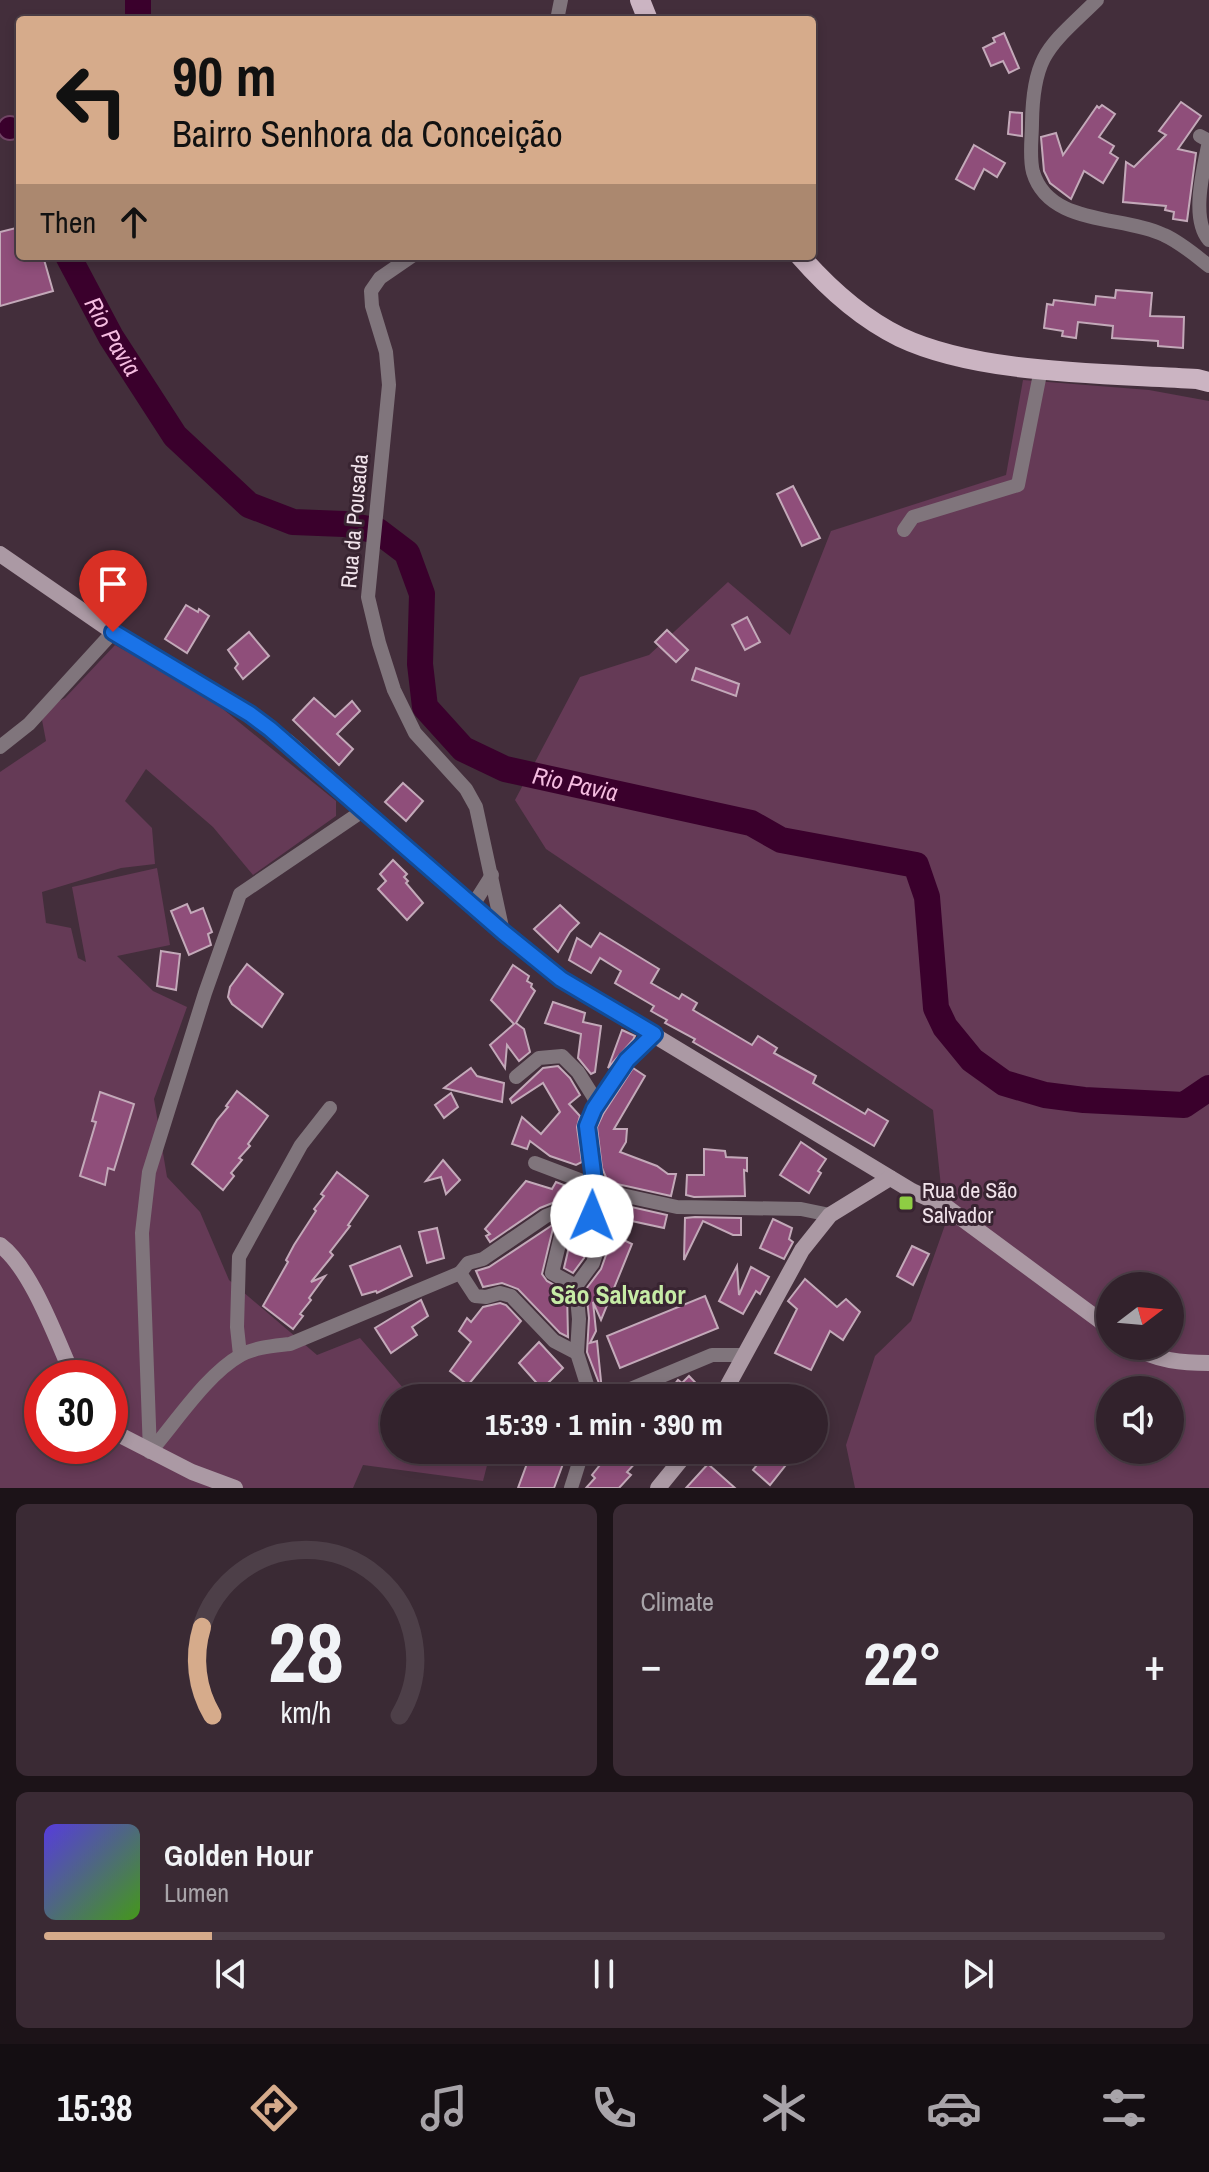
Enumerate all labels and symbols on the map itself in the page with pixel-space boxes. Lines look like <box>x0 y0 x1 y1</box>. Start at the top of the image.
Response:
water label: Rio Pavia <box>78 291 149 382</box>
street label: Rua da Pousada <box>333 453 375 589</box>
pin <box>79 550 147 632</box>
water label: Rio Pavia <box>530 759 621 808</box>
position arrow <box>550 1174 634 1258</box>
place label: Rua de São Salvador <box>922 1175 1017 1230</box>
marker: Rua de São Salvador <box>897 1194 915 1212</box>
north arrow <box>1096 1272 1184 1360</box>
district label: São Salvador <box>550 1277 686 1312</box>
speed limit sign: 30 <box>24 1360 128 1464</box>

